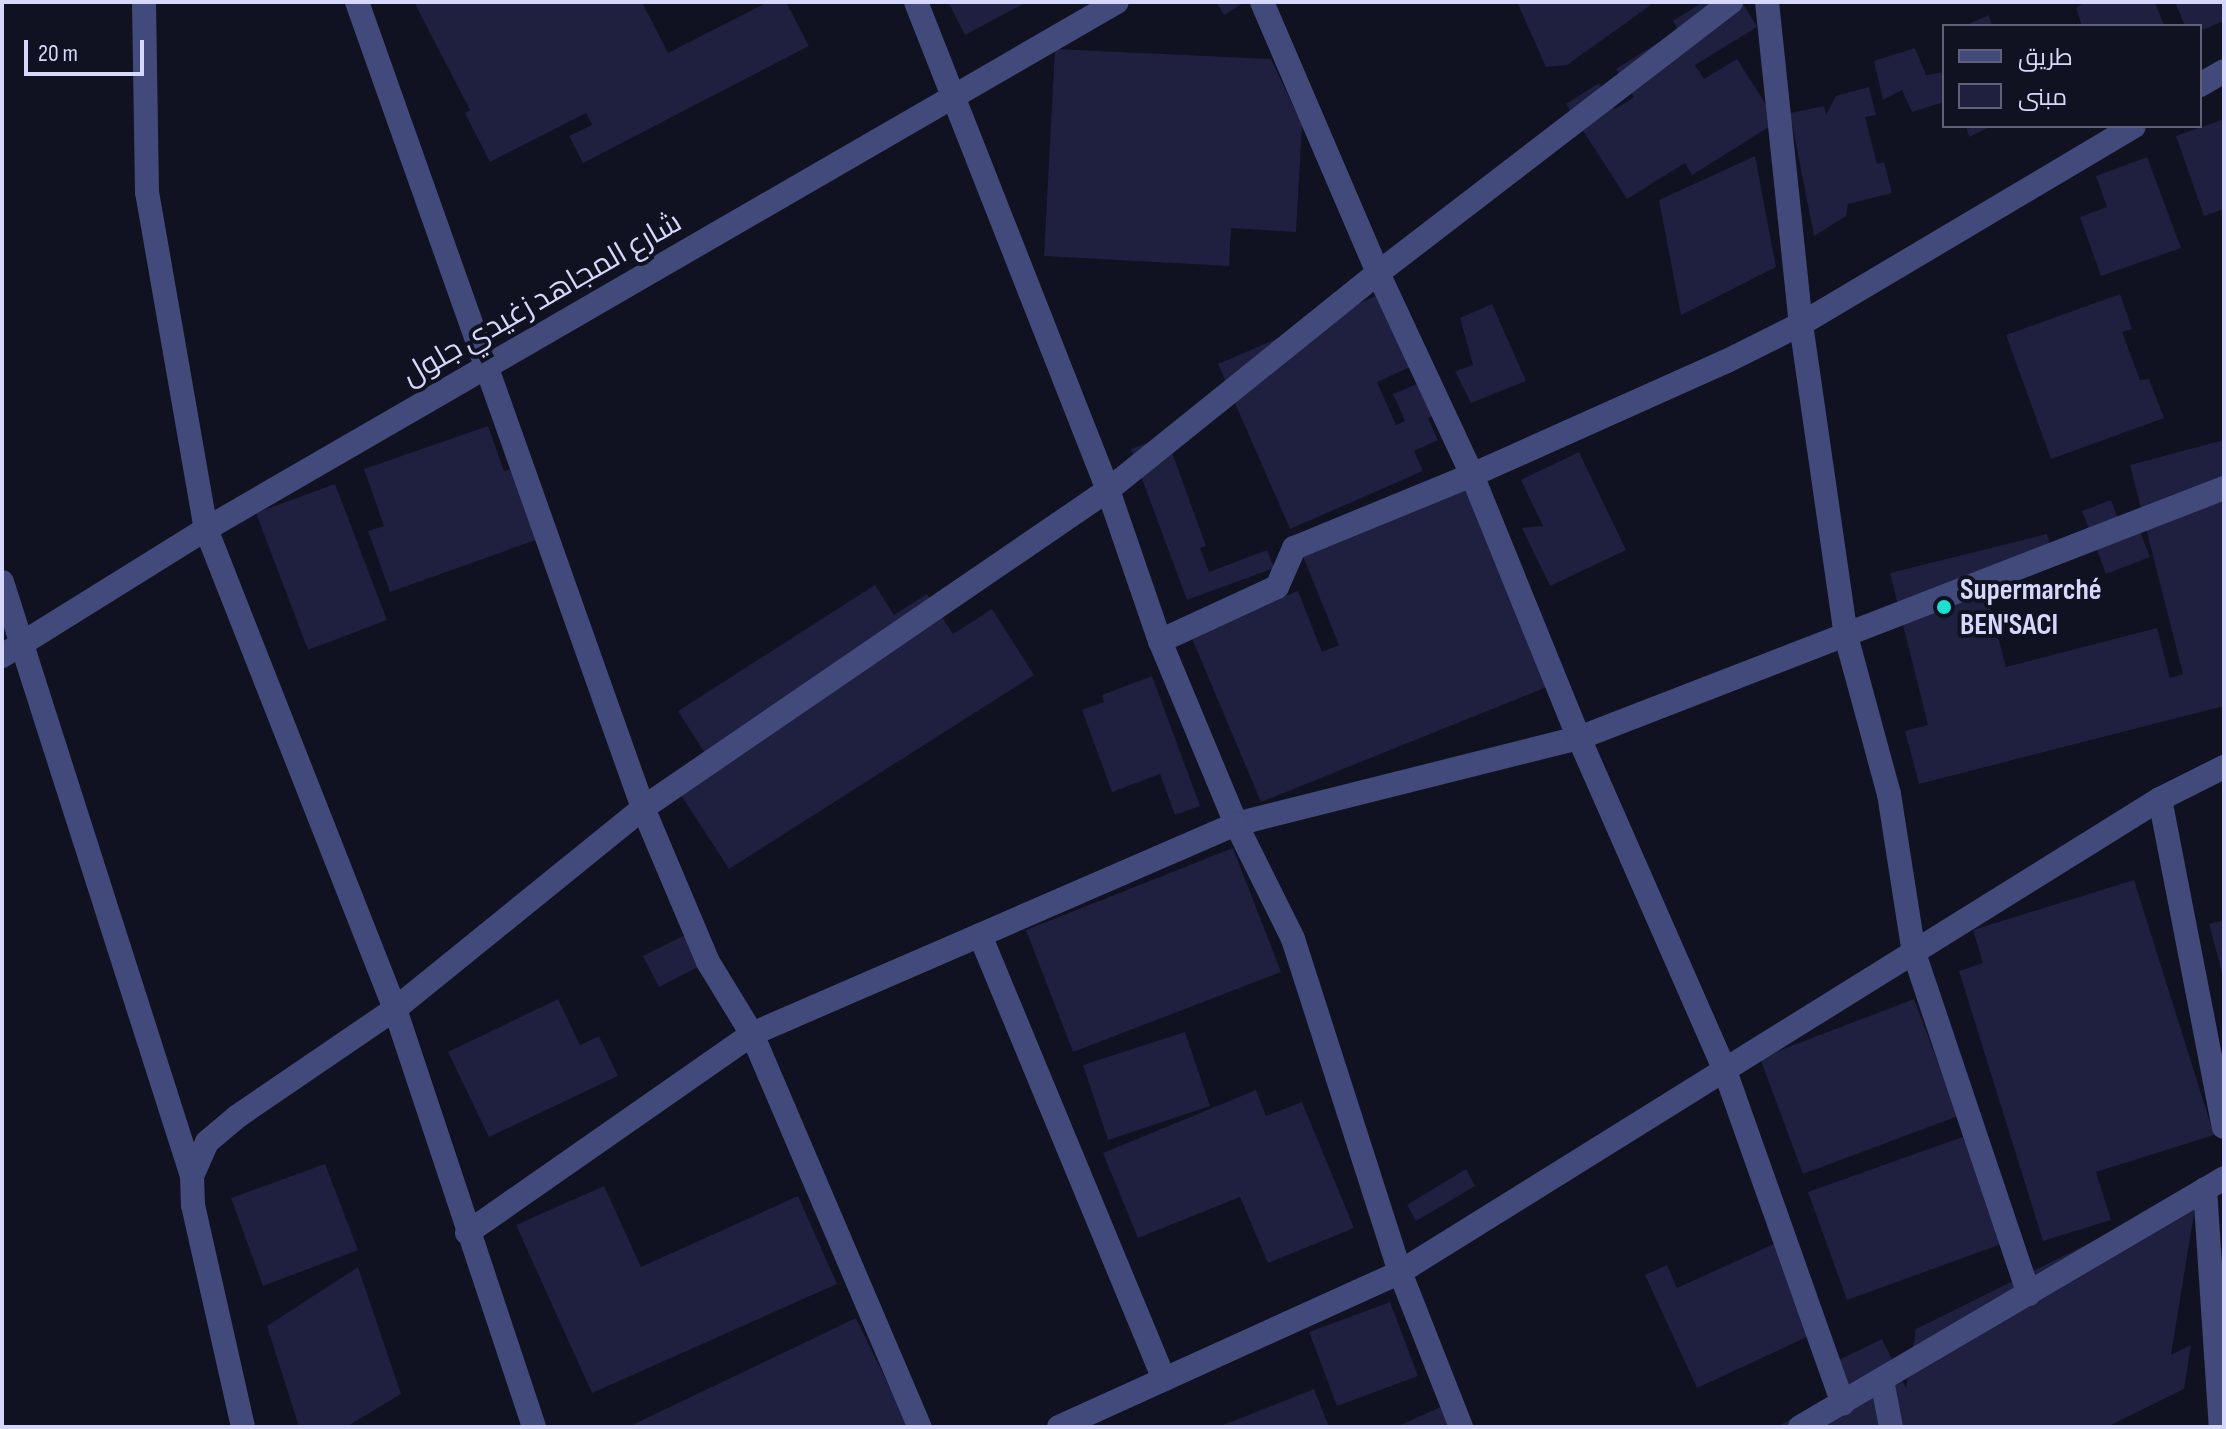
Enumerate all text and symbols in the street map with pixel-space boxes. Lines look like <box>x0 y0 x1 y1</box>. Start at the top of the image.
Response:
scale bar <box>28 24 148 74</box>
legend <box>1942 24 2202 128</box>
text: 20 m <box>38 39 78 68</box>
text: طريق <box>2018 43 2073 72</box>
text: مبنى <box>2018 83 2067 112</box>
street label: شارع المجاهد زغيدي جلول <box>396 204 688 394</box>
place label: Supermarché BEN'SACI <box>1960 572 2102 642</box>
marker: Supermarché BEN'SACI <box>1935 598 1953 616</box>

